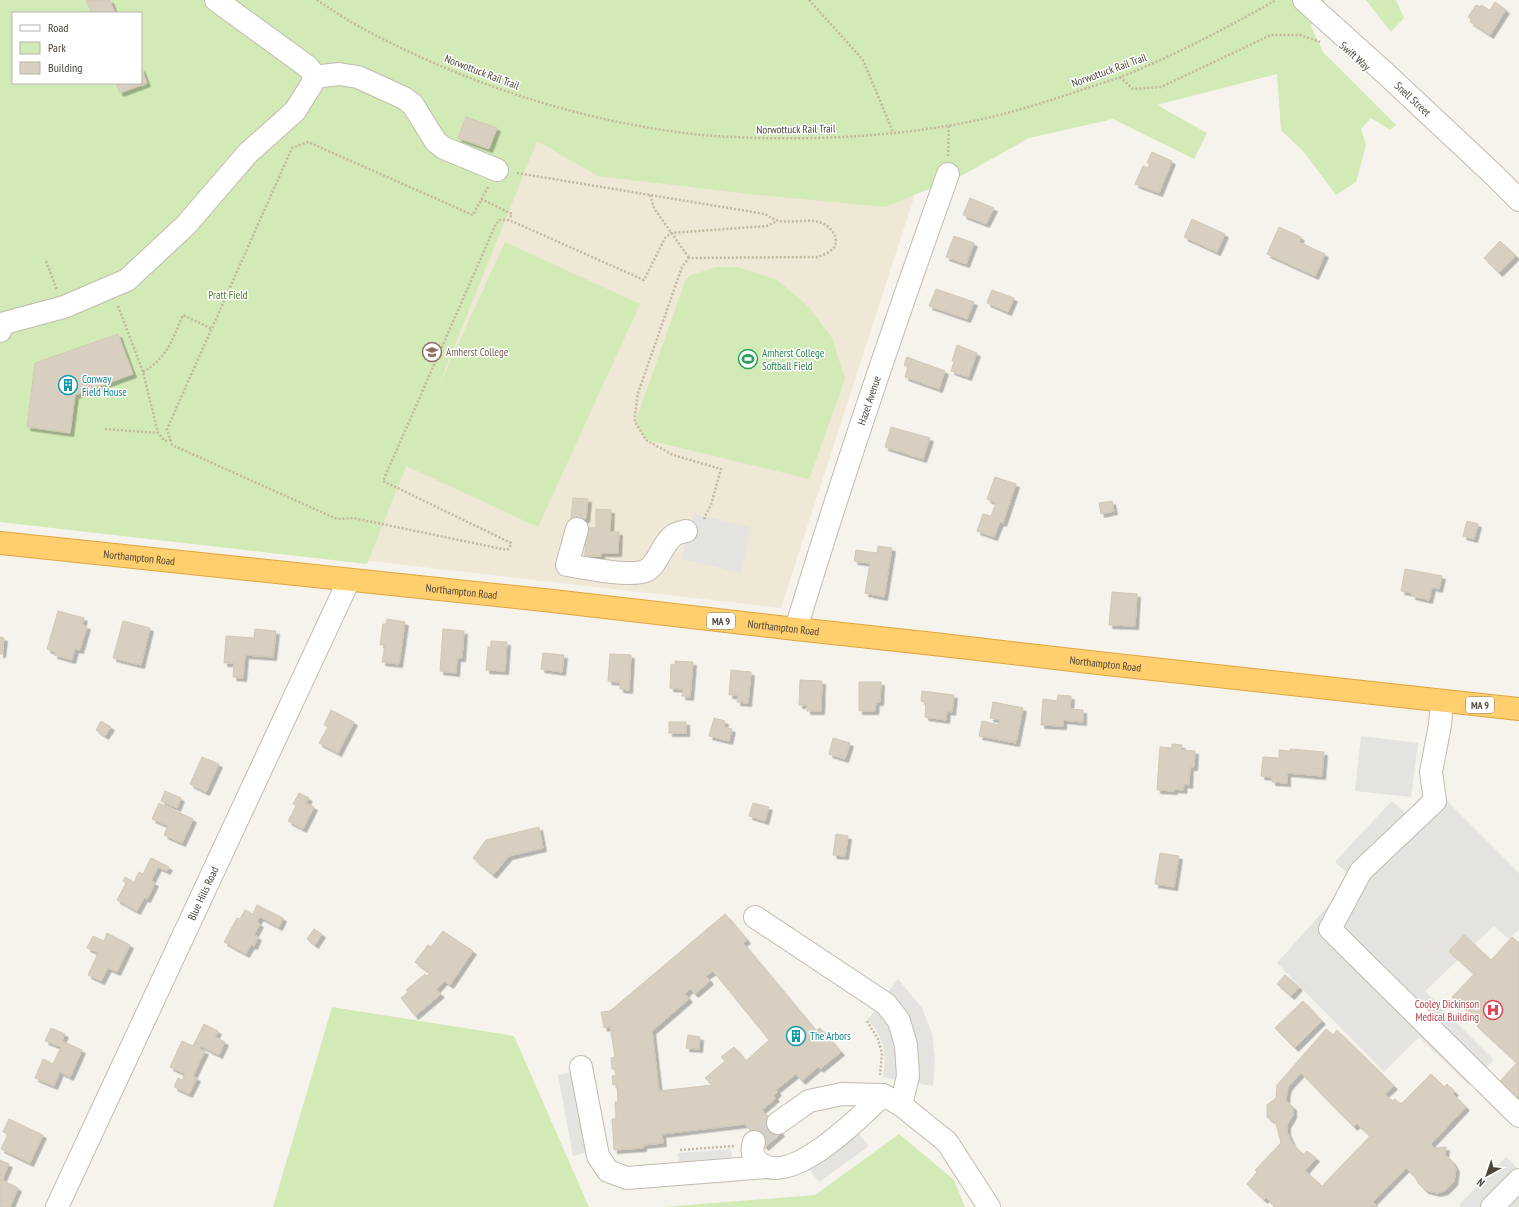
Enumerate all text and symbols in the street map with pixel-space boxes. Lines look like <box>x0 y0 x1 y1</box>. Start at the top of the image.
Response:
legend <box>12 12 142 84</box>
text: Road <box>48 20 68 35</box>
street label: Swift Way <box>1337 38 1374 74</box>
text: Park <box>48 40 66 55</box>
street label: Norwottuck Rail Trail <box>1070 50 1149 90</box>
street label: Norwottuck Rail Trail <box>443 51 522 93</box>
text: Building <box>48 60 83 75</box>
street label: Snell Street <box>1392 79 1434 119</box>
street label: Norwottuck Rail Trail <box>756 121 836 137</box>
park label: Pratt Field <box>208 288 248 302</box>
school or university icon: Amherst College <box>421 341 443 363</box>
place label: Amherst College <box>446 345 509 359</box>
place label: Amherst College Softball Field <box>762 346 825 373</box>
sports icon: Amherst College Softball Field <box>737 348 759 370</box>
place label: Conway Field House <box>82 372 127 399</box>
building icon: Conway Field House <box>57 374 79 396</box>
street label: Hazel Avenue <box>854 374 884 427</box>
street label: Northampton Road <box>103 547 176 568</box>
street label: Northampton Road <box>425 581 498 602</box>
road number: MA 9 <box>707 613 735 629</box>
street label: Northampton Road <box>747 616 820 639</box>
street label: Northampton Road <box>1069 653 1142 675</box>
road number: MA 9 <box>1466 697 1494 713</box>
street label: Blue Hills Road <box>185 864 222 922</box>
place label: Cooley Dickinson Medical Building <box>1415 997 1479 1024</box>
hospital icon: Cooley Dickinson Medical Building <box>1482 999 1504 1021</box>
building icon: The Arbors <box>785 1025 807 1047</box>
place label: The Arbors <box>810 1029 851 1043</box>
north arrow <box>1467 1155 1507 1195</box>
text: N <box>1474 1175 1487 1190</box>

